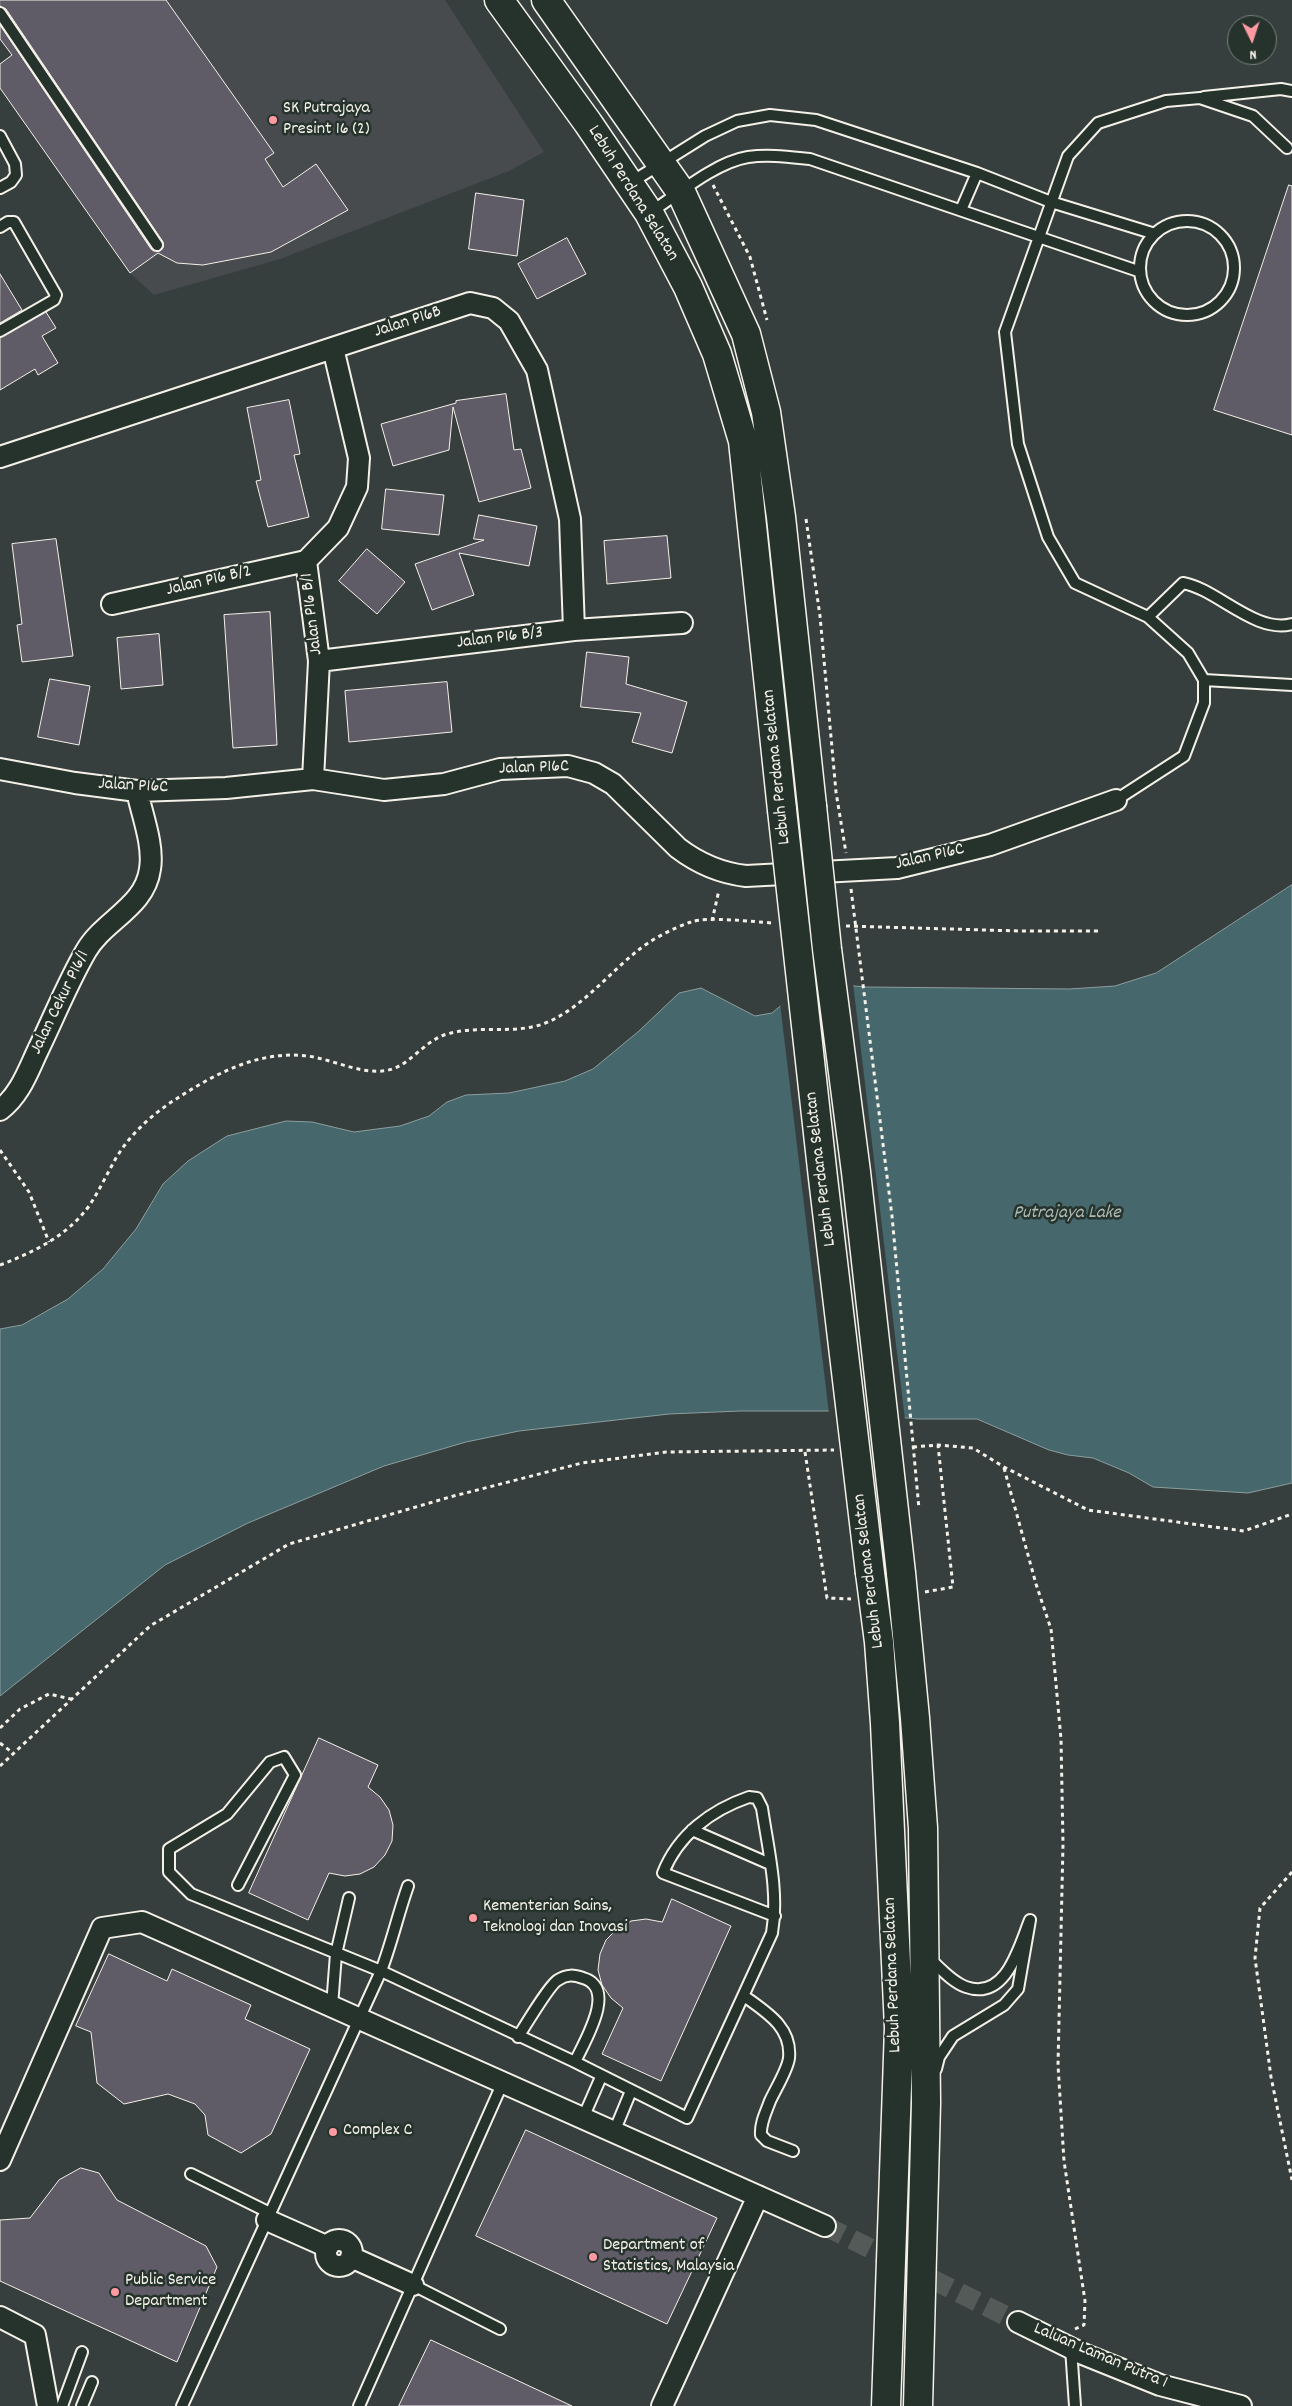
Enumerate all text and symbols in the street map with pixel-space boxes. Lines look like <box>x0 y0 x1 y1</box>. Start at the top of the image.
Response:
north arrow <box>1227 15 1277 65</box>
text: N <box>1249 44 1257 64</box>
place label: SK Putrajaya Presint 16 (2) <box>283 99 370 142</box>
marker: SK Putrajaya Presint 16 (2) <box>267 114 279 126</box>
street label: Lebuh Perdana Selatan <box>582 122 682 266</box>
street label: Jalan P16B <box>372 302 444 344</box>
street label: Jalan P16 B/2 <box>164 562 254 602</box>
street label: Jalan P16 B/1 <box>297 572 329 656</box>
street label: Jalan P16 B/3 <box>456 623 544 655</box>
street label: Lebuh Perdana Selatan <box>759 688 797 846</box>
street label: Jalan P16C <box>499 757 569 781</box>
street label: Jalan P16C <box>97 774 169 800</box>
street label: Jalan P16C <box>893 840 967 876</box>
street label: Jalan Cekur P16/1 <box>27 948 95 1058</box>
street label: Lebuh Perdana Selatan <box>802 1090 842 1248</box>
water label: Putrajaya Lake <box>1013 1203 1121 1225</box>
street label: Lebuh Perdana Selatan <box>850 1492 890 1650</box>
place label: Kementerian Sains, Teknologi dan Inovasi <box>483 1897 627 1940</box>
street label: Lebuh Perdana Selatan <box>880 1897 908 2053</box>
marker: Kementerian Sains, Teknologi dan Inovasi <box>467 1912 479 1924</box>
place label: Complex C <box>343 2121 412 2143</box>
marker: Complex C <box>327 2126 339 2138</box>
place label: Department of Statistics, Malaysia <box>603 2236 734 2278</box>
marker: Department of Statistics, Malaysia <box>587 2251 599 2263</box>
place label: Public Service Department <box>125 2271 216 2314</box>
marker: Public Service Department <box>109 2286 121 2298</box>
street label: Laluan Laman Putra 1 <box>1030 2319 1170 2395</box>

